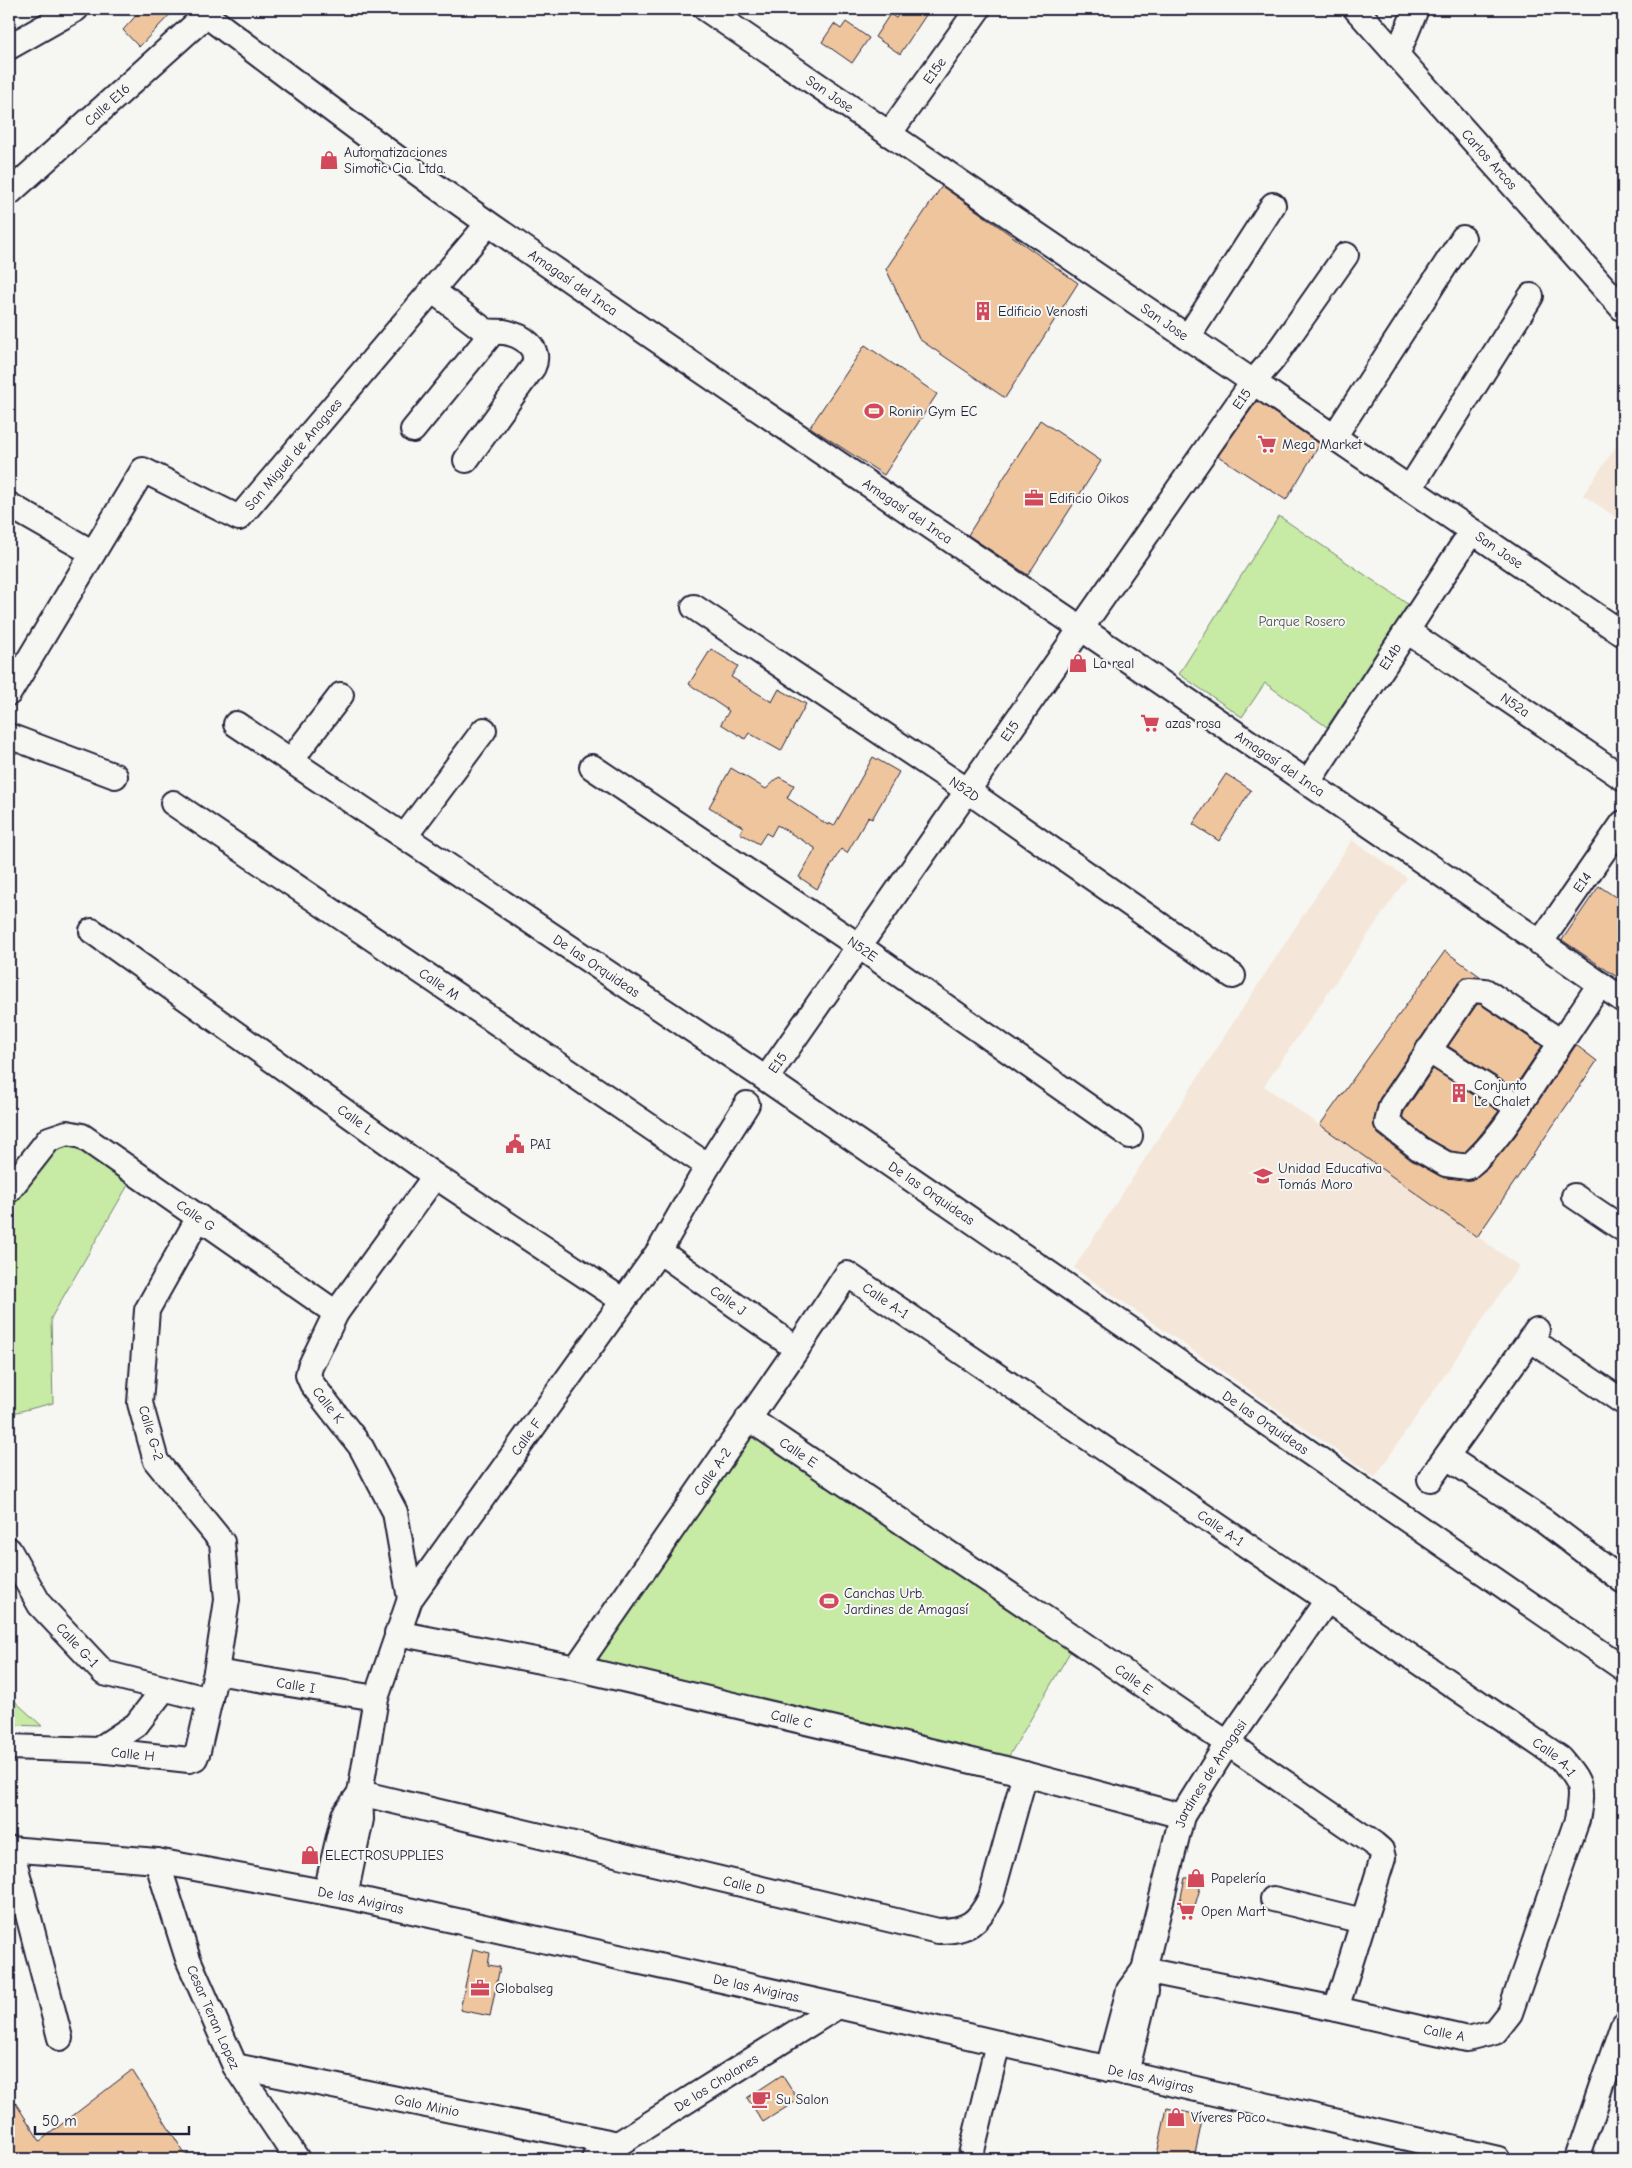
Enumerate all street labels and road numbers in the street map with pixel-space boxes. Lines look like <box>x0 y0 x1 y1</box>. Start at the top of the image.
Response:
street label: E15e <box>919 54 949 87</box>
street label: San Jose <box>803 71 857 116</box>
street label: Calle E16 <box>81 80 133 129</box>
street label: Carlos Arcos <box>1458 125 1521 193</box>
street label: Amagasí del Inca <box>525 246 621 319</box>
street label: San Jose <box>1138 299 1192 344</box>
street label: E15 <box>1228 385 1255 412</box>
street label: San Miguel de Anagaes <box>241 395 345 514</box>
street label: Amagasí del Inca <box>860 474 956 547</box>
street label: San Jose <box>1472 527 1526 572</box>
street label: E14b <box>1375 640 1405 673</box>
street label: N52a <box>1498 689 1533 721</box>
street label: E15 <box>996 717 1023 744</box>
street label: Amagasí del Inca <box>1232 727 1328 800</box>
street label: N52D <box>946 773 983 805</box>
street label: E14 <box>1569 869 1595 896</box>
street label: De las Orquideas <box>550 930 643 1001</box>
street label: N52E <box>845 932 881 965</box>
street label: Calle M <box>416 964 463 1004</box>
street label: E15 <box>764 1049 791 1076</box>
street label: Calle L <box>334 1101 377 1138</box>
street label: De las Orquideas <box>885 1157 978 1229</box>
street label: Calle G <box>173 1196 219 1235</box>
street label: Calle A-1 <box>859 1278 912 1322</box>
street label: Calle J <box>707 1282 750 1319</box>
street label: Calle K <box>309 1383 348 1427</box>
street label: De las Orquideas <box>1219 1387 1312 1458</box>
street label: Calle G-2 <box>135 1403 167 1463</box>
street label: Calle F <box>507 1415 545 1459</box>
street label: Calle E <box>776 1433 821 1471</box>
street label: Calle A-2 <box>690 1444 735 1499</box>
street label: Calle A-1 <box>1194 1506 1247 1550</box>
street label: Calle G-1 <box>53 1619 103 1671</box>
street label: Calle E <box>1112 1660 1156 1698</box>
street label: Calle I <box>275 1673 317 1697</box>
street label: Calle C <box>769 1706 815 1732</box>
street label: Jardines de Amagasi <box>1171 1716 1250 1829</box>
street label: Calle A-1 <box>1529 1733 1580 1780</box>
street label: Calle H <box>110 1743 155 1765</box>
street label: Calle D <box>722 1872 767 1898</box>
street label: De las Avigiras <box>316 1883 406 1917</box>
street label: Cesar Teran Lopez <box>183 1962 244 2071</box>
street label: De las Avigiras <box>712 1970 801 2006</box>
street label: Calle A <box>1422 2021 1466 2045</box>
street label: De los Cholanes <box>671 2050 761 2115</box>
street label: De las Avigiras <box>1106 2060 1196 2097</box>
street label: Galo Minio <box>393 2090 461 2120</box>

